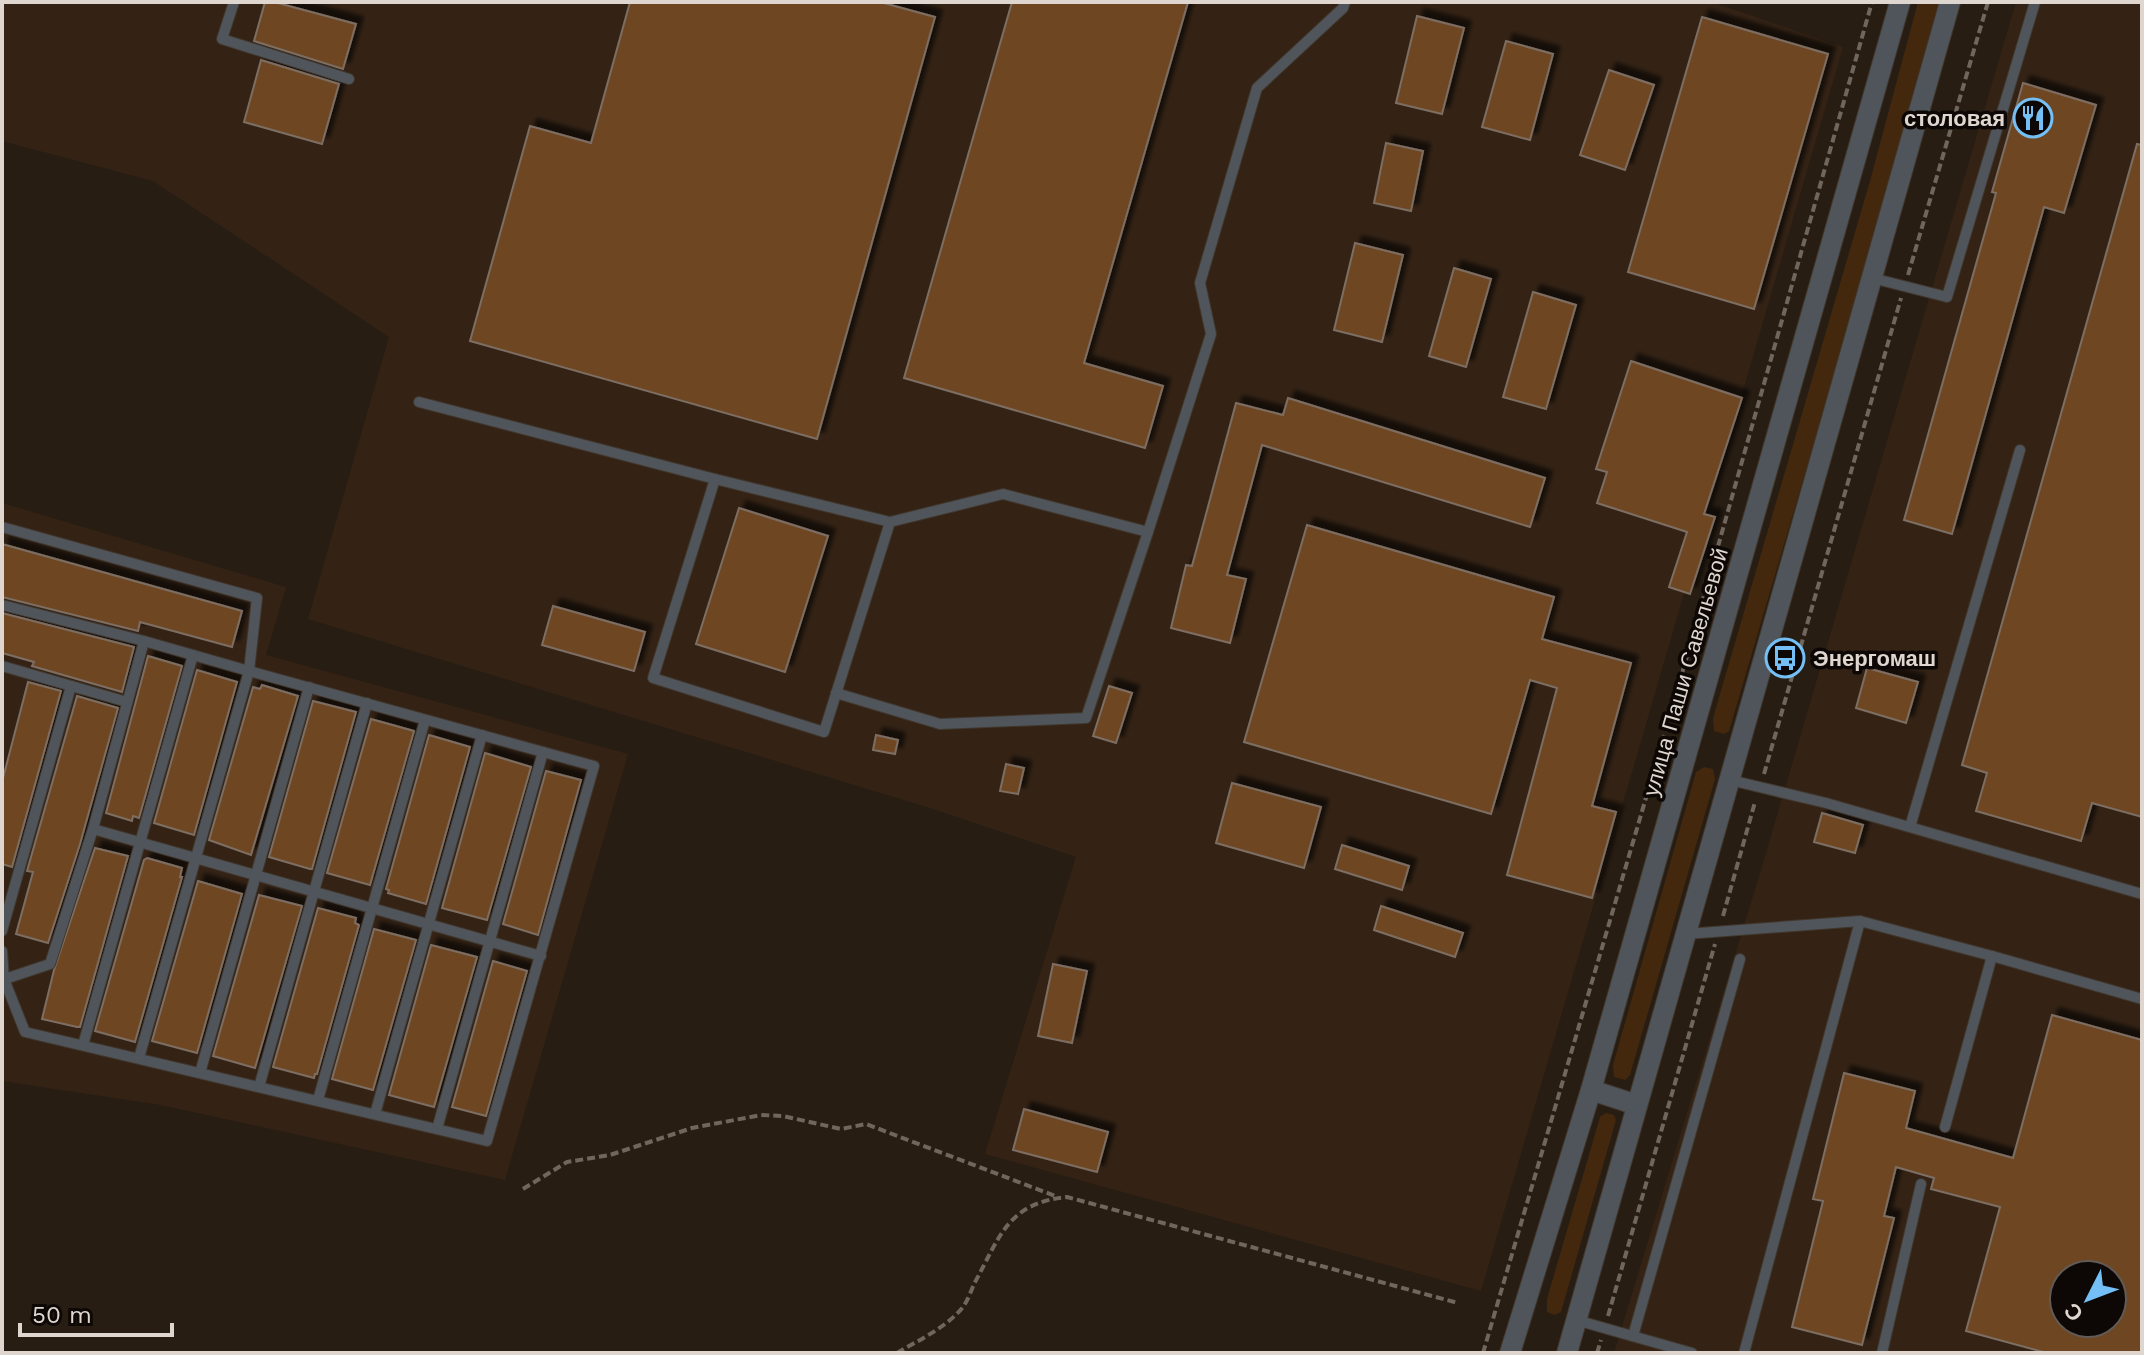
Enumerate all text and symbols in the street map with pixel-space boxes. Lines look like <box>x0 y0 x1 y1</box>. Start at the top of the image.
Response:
restaurant icon: столовая <box>2012 97 2054 139</box>
place label: столовая <box>1904 106 2005 131</box>
street label: улица Паши Савельевой <box>1638 545 1733 799</box>
bus stop icon: Энергомаш <box>1764 637 1806 679</box>
place label: Энергомаш <box>1813 646 1936 671</box>
north arrow <box>2048 1259 2128 1339</box>
scale bar <box>20 1287 172 1337</box>
text: С <box>2059 1298 2088 1326</box>
text: 50 m <box>32 1301 92 1329</box>

